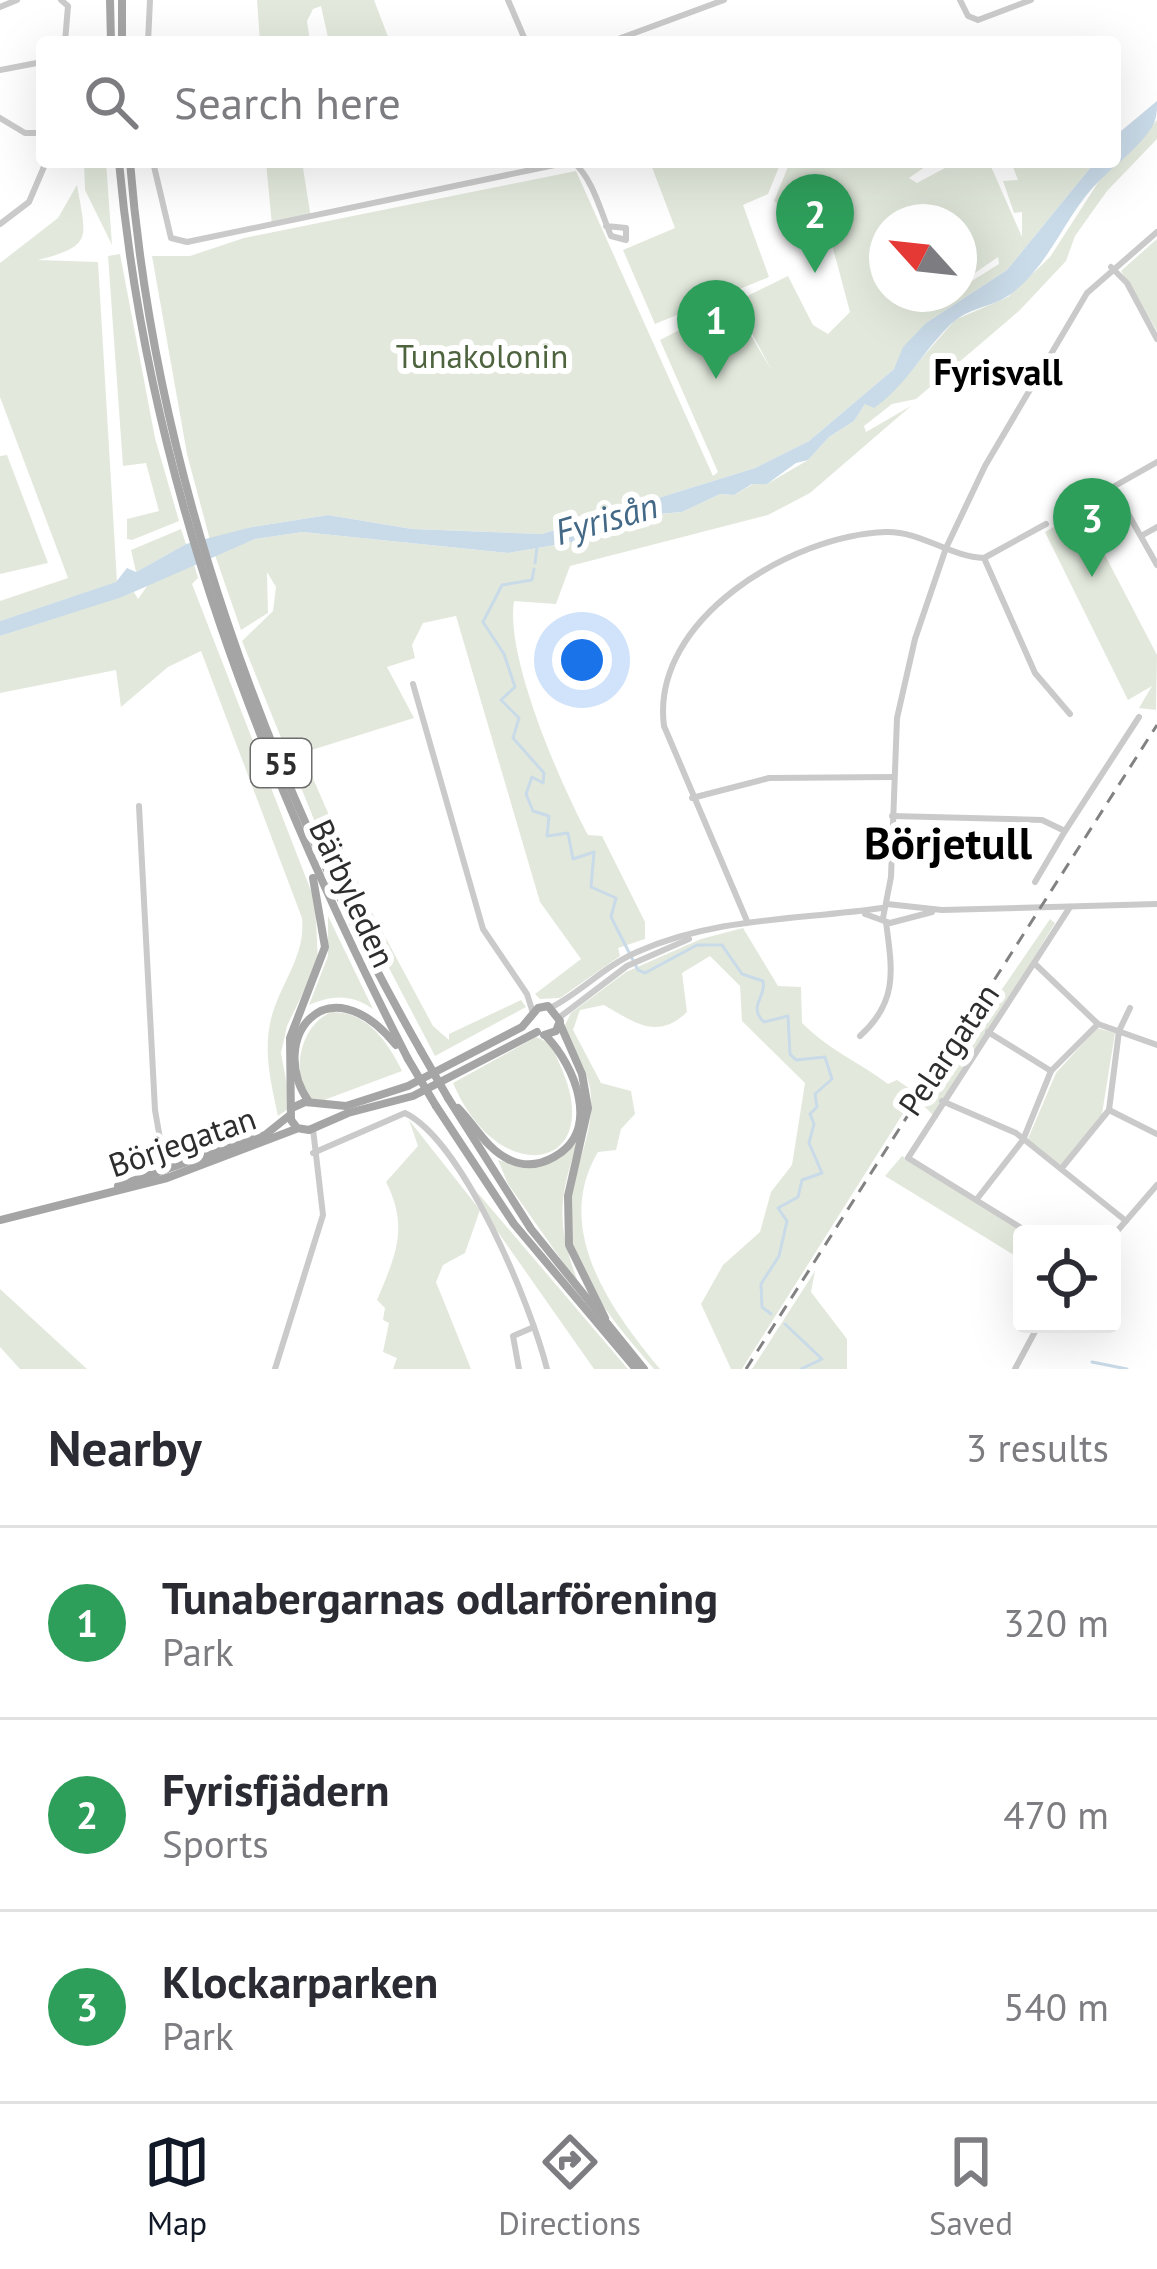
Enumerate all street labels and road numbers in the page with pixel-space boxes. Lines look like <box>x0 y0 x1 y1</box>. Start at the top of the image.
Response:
road number: 55 <box>251 739 311 787</box>
street label: Bärbyleden <box>300 812 406 974</box>
street label: Pelargatan <box>888 974 1008 1124</box>
street label: Börjegatan <box>103 1096 261 1186</box>

